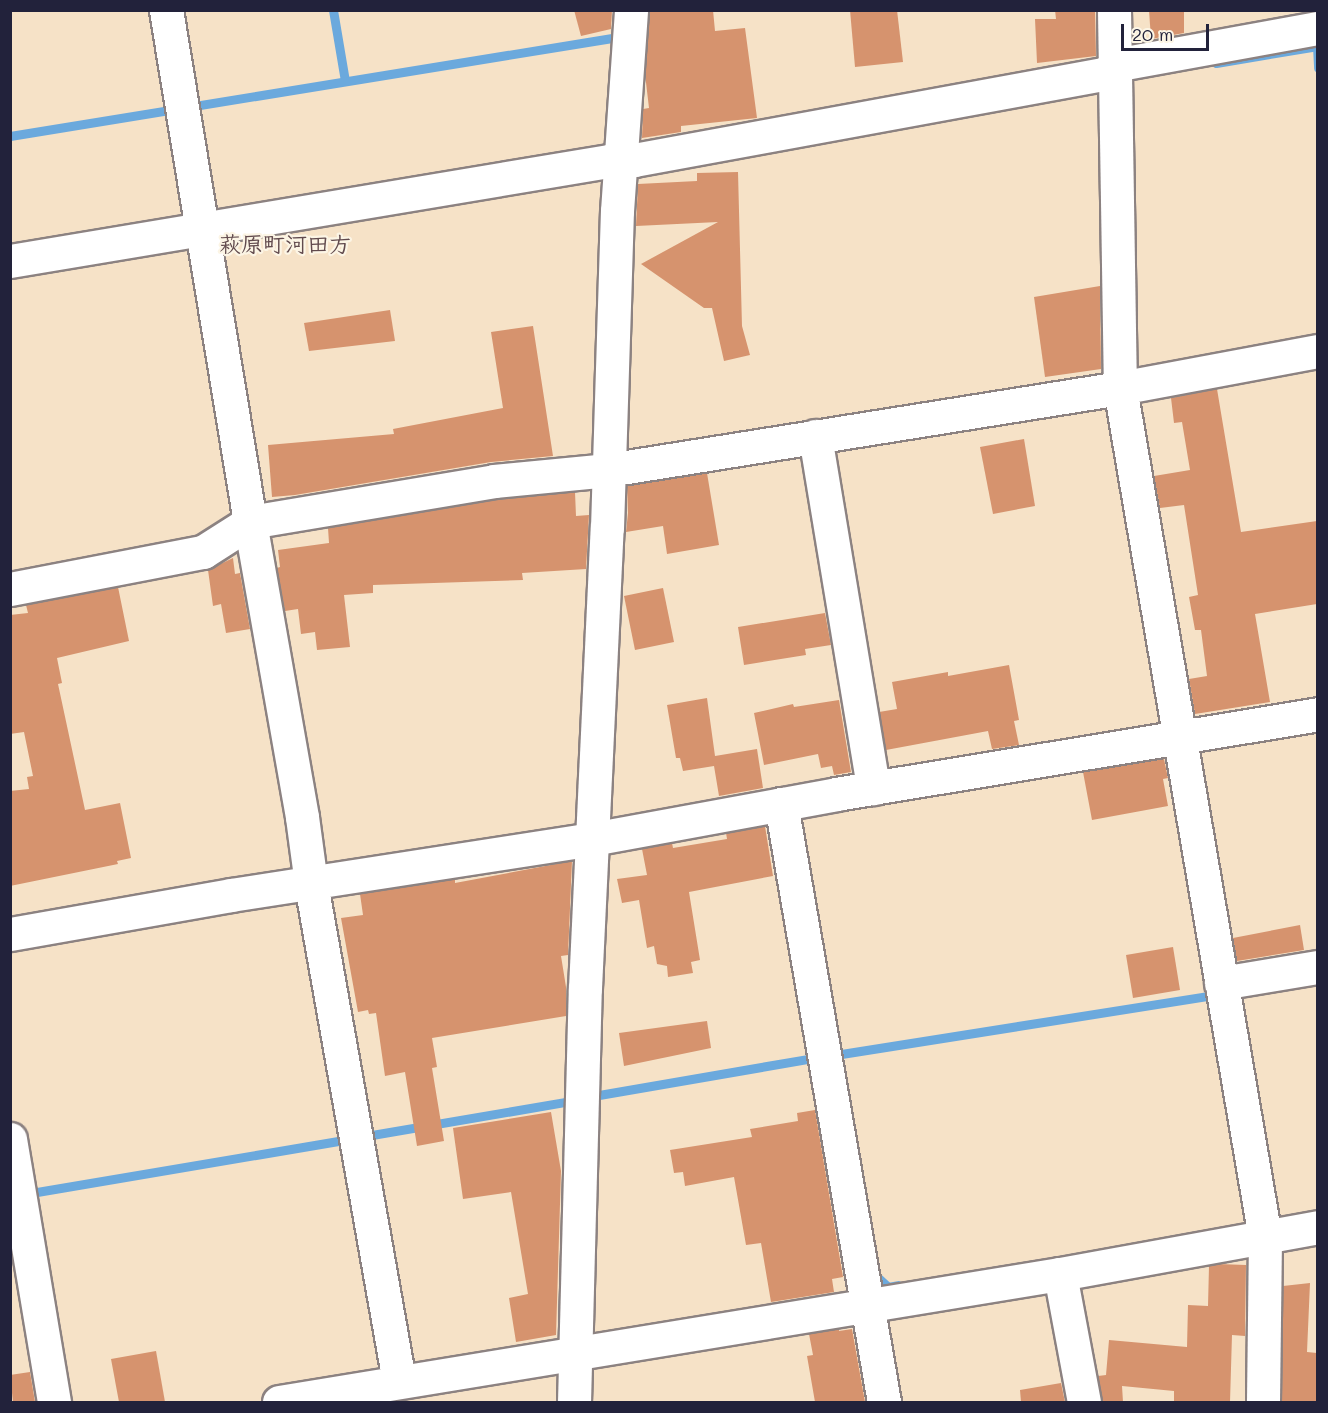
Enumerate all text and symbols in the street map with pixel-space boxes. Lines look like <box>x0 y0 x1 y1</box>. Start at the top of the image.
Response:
scale bar <box>1124 12 1212 50</box>
text: 20 m <box>1132 22 1173 46</box>
district label: 萩原町河田方 <box>219 231 351 257</box>

